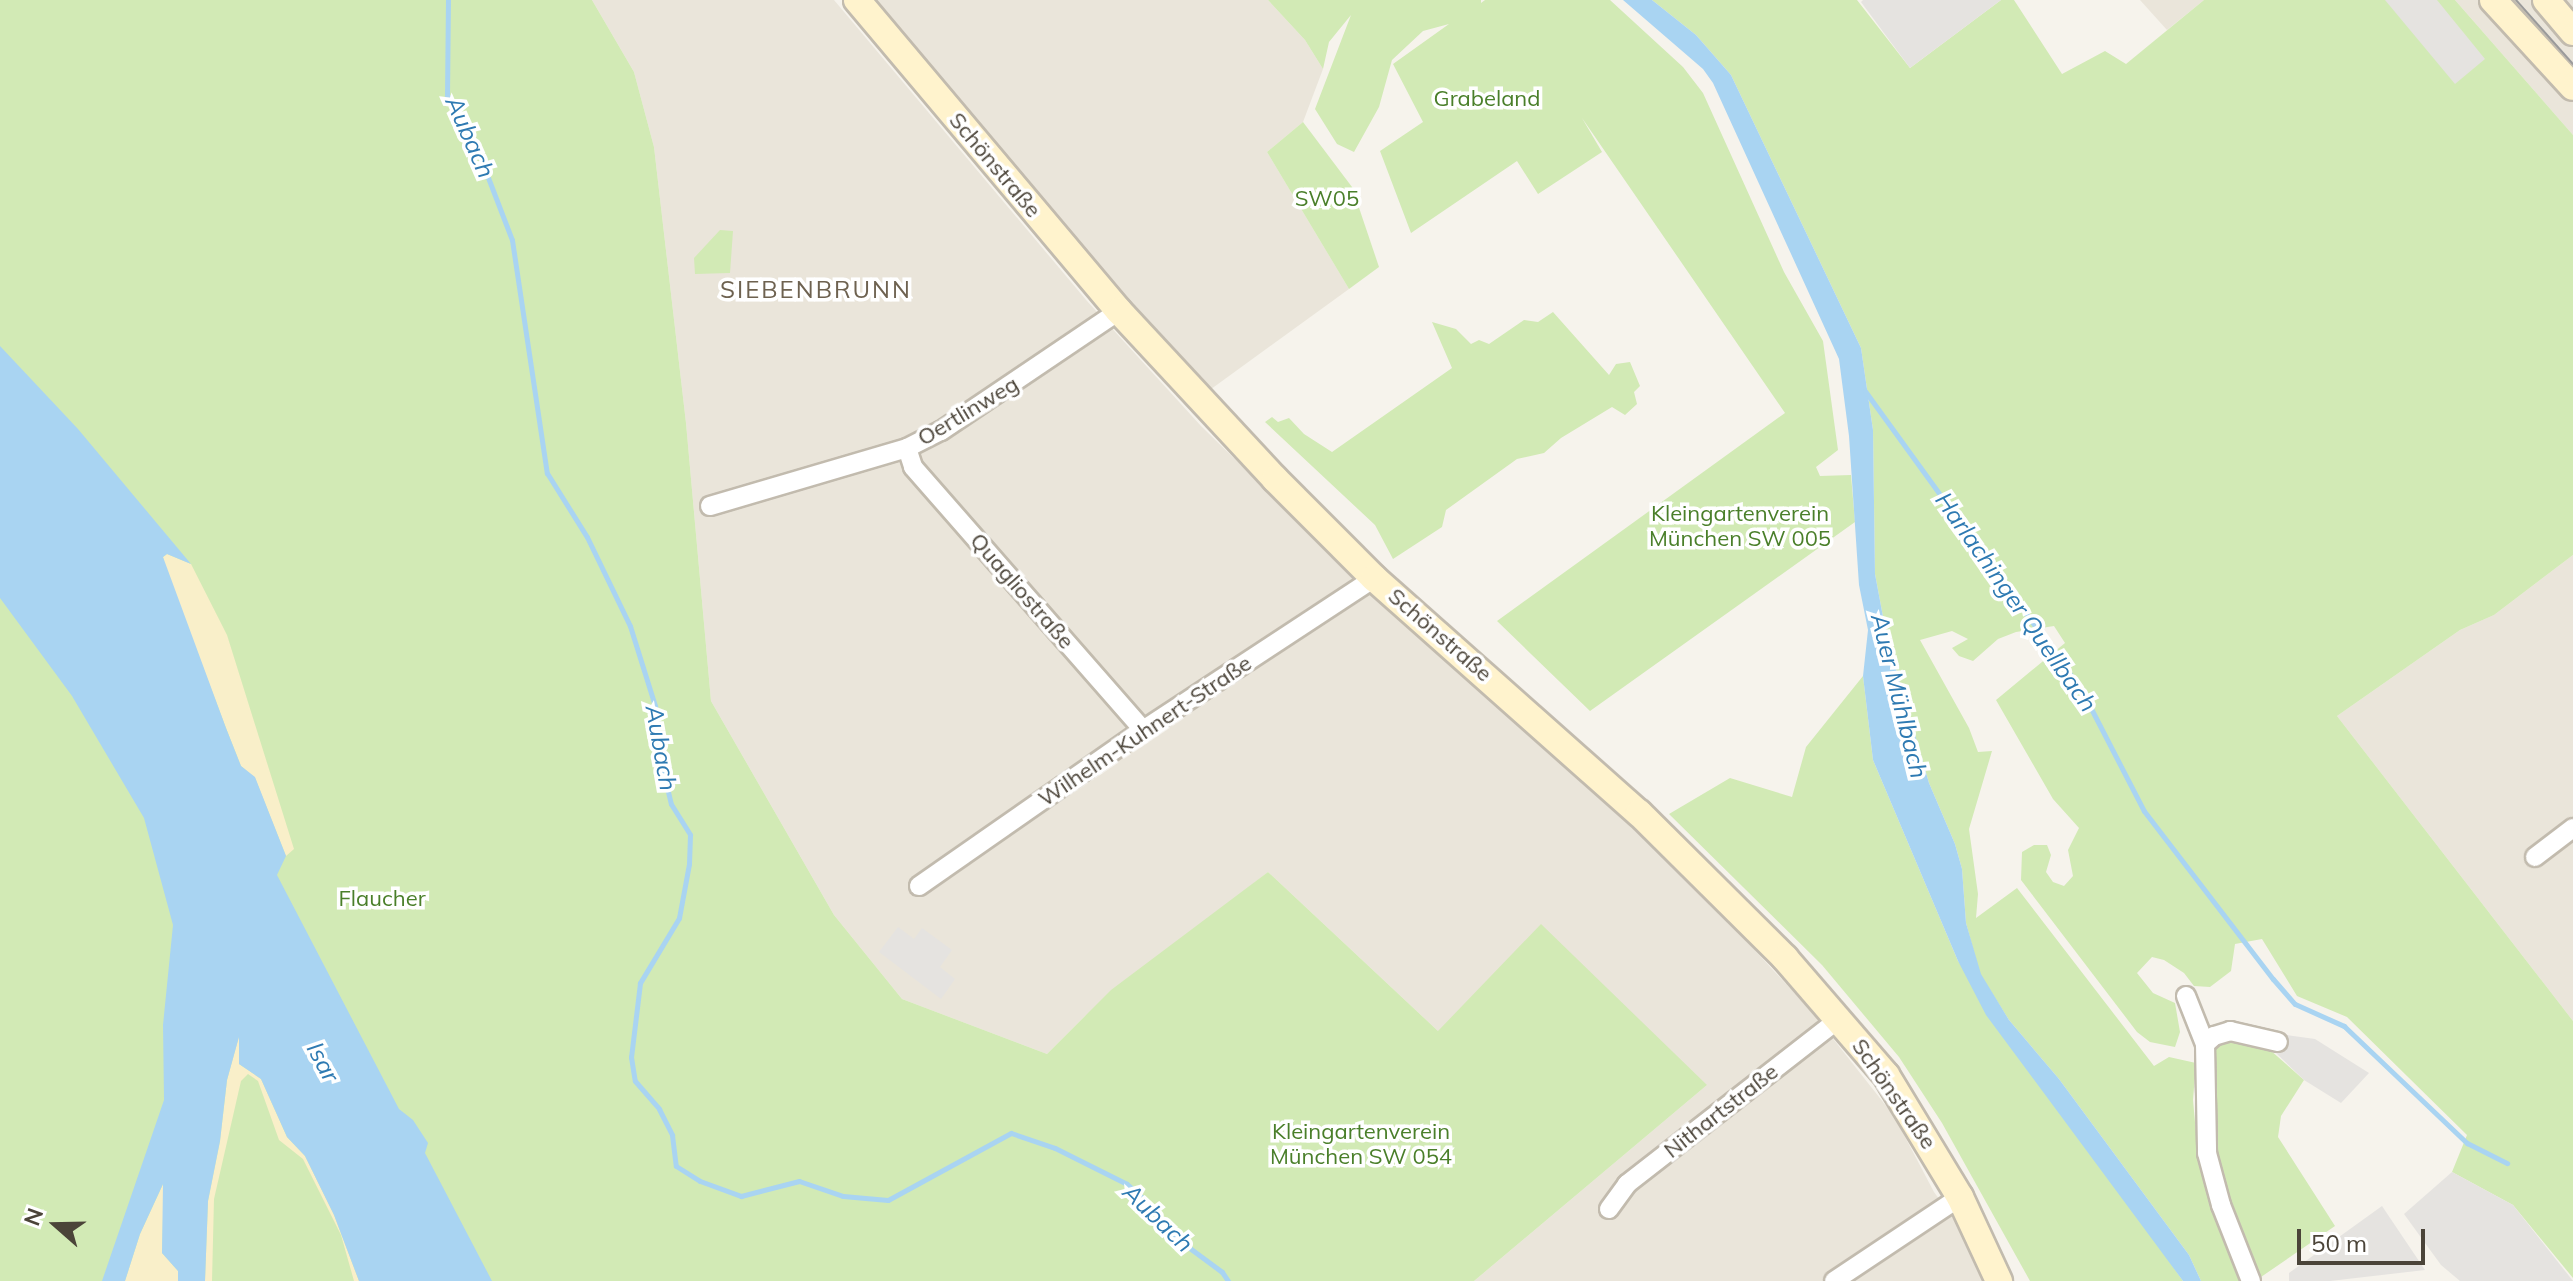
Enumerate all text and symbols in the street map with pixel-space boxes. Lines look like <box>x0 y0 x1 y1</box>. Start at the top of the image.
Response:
park label: Grabeland <box>1434 86 1540 112</box>
water label: Aubach <box>439 92 501 182</box>
street label: Schönstraße <box>944 107 1046 223</box>
park label: SW05 <box>1295 186 1359 212</box>
district label: SIEBENBRUNN <box>720 276 912 304</box>
street label: Oertlinweg <box>913 371 1023 451</box>
water label: Harlachinger Quellbach <box>1929 487 2103 717</box>
park label: Kleingartenverein München SW 005 <box>1649 500 1831 552</box>
street label: Quagliostraße <box>965 528 1079 654</box>
street label: Schönstraße <box>1383 583 1497 687</box>
water label: Auer Mühlbach <box>1865 611 1933 781</box>
street label: Wilhelm-Kuhnert-Straße <box>1033 650 1257 812</box>
water label: Aubach <box>639 703 683 793</box>
park label: Flaucher <box>338 886 426 912</box>
street label: Schönstraße <box>1846 1034 1942 1154</box>
water label: Isar <box>301 1037 345 1087</box>
street label: Nithartstraße <box>1659 1058 1783 1164</box>
park label: Kleingartenverein München SW 054 <box>1270 1118 1452 1170</box>
water label: Aubach <box>1117 1178 1199 1258</box>
north arrow <box>16 1185 96 1265</box>
text: N <box>17 1204 49 1229</box>
scale bar <box>2301 1213 2429 1263</box>
text: 50 m <box>2311 1228 2367 1258</box>

